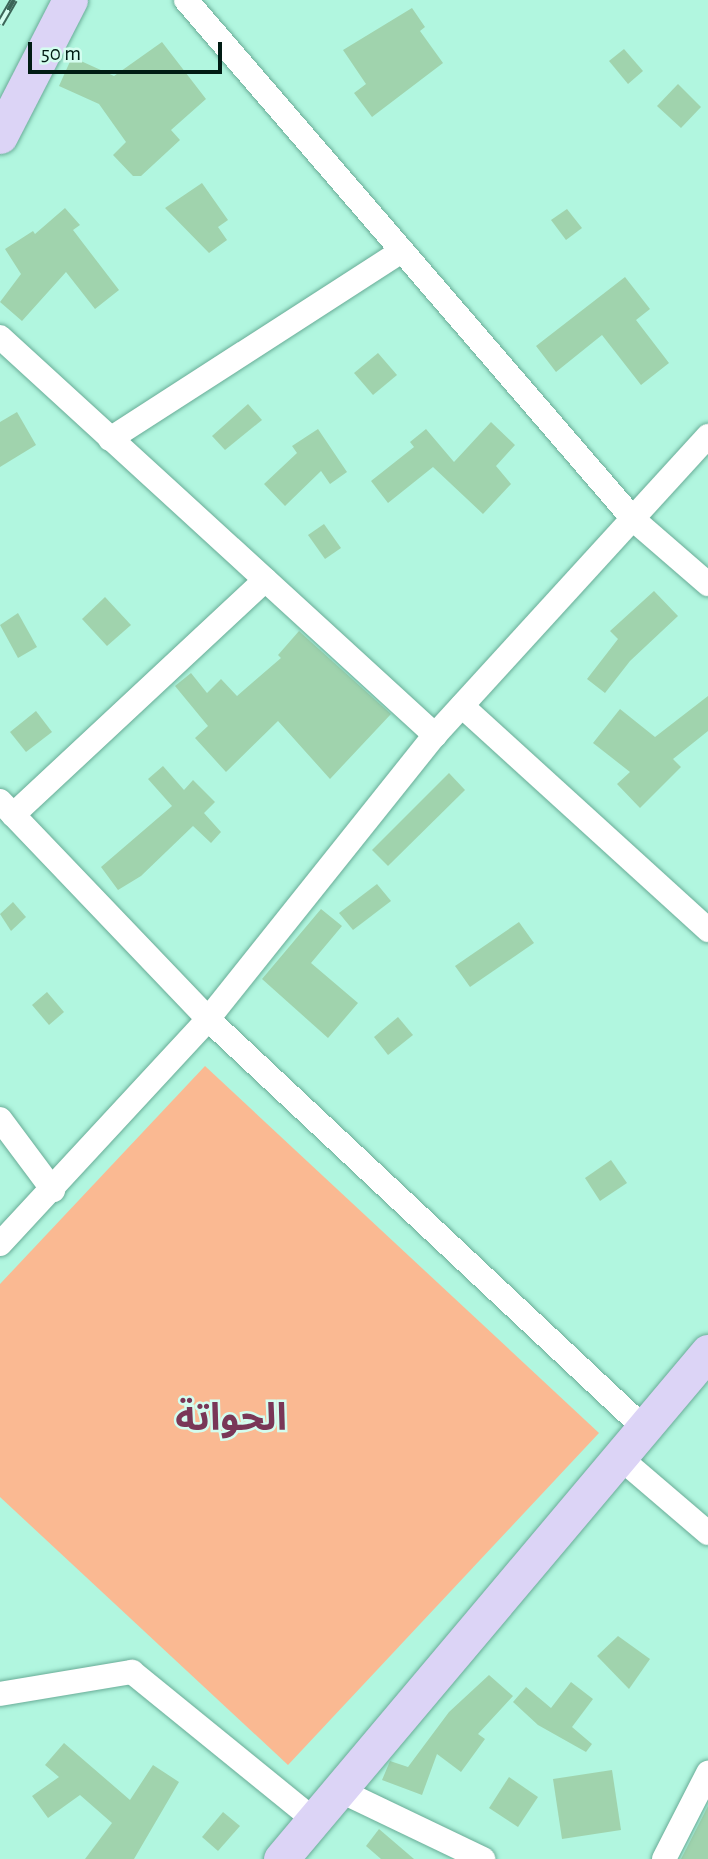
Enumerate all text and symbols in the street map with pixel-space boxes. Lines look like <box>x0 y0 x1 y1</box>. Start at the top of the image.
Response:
scale bar <box>32 28 226 72</box>
text: 50 m <box>41 43 81 64</box>
district label: الحواتة <box>175 1397 287 1443</box>

